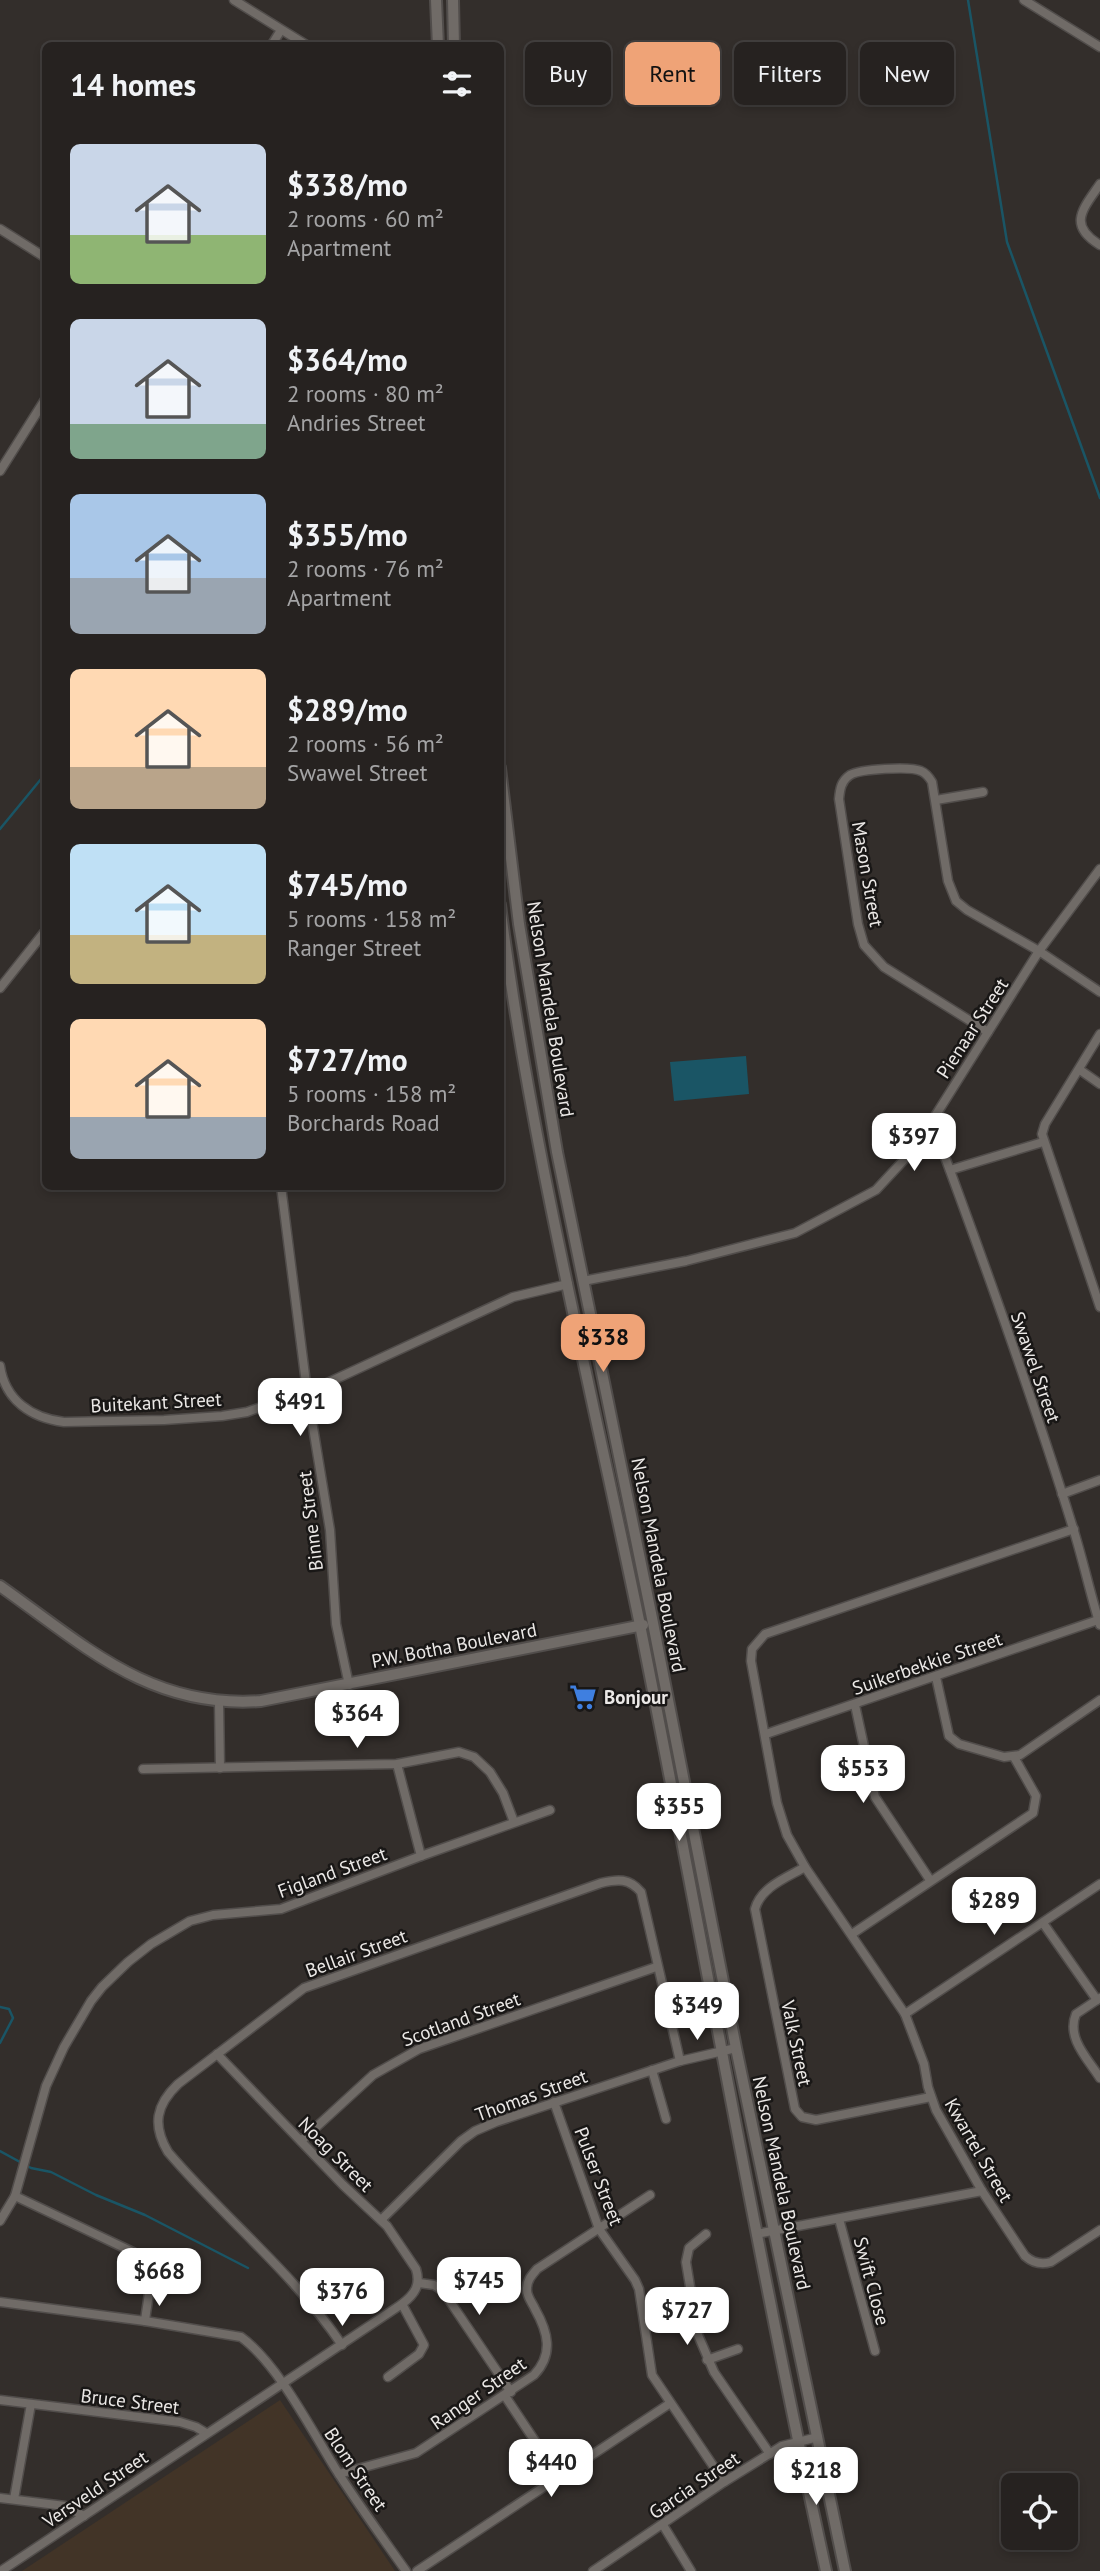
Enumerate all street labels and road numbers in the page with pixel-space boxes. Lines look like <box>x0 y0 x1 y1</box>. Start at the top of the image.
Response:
street label: Mason Street <box>847 819 889 929</box>
street label: Nelson Mandela Boulevard <box>522 899 580 1119</box>
street label: Pienaar Street <box>931 973 1014 1083</box>
street label: Swawel Street <box>1006 1308 1066 1426</box>
street label: Buitekant Street <box>90 1387 223 1417</box>
street label: Nelson Mandela Boulevard <box>626 1456 692 1674</box>
street label: Binne Street <box>292 1469 328 1572</box>
street label: P.W. Botha Boulevard <box>369 1617 539 1673</box>
street label: Suikerbekkie Street <box>849 1626 1006 1700</box>
street label: Figland Street <box>274 1841 390 1903</box>
street label: Bellair Street <box>302 1923 411 1982</box>
street label: Scotland Street <box>399 1986 524 2051</box>
street label: Valk Street <box>776 1997 818 2089</box>
street label: Thomas Street <box>472 2063 591 2126</box>
street label: Nelson Mandela Boulevard <box>748 2074 816 2292</box>
street label: Kwartel Street <box>940 2094 1019 2207</box>
street label: Noag Street <box>294 2112 379 2197</box>
street label: Pulser Street <box>569 2123 629 2229</box>
street label: Swift Close <box>849 2234 895 2328</box>
street label: Ranger Street <box>426 2351 531 2435</box>
street label: Bruce Street <box>79 2383 181 2419</box>
street label: Blom Street <box>319 2423 393 2516</box>
street label: Versveld Street <box>37 2445 153 2534</box>
street label: Garcia Street <box>644 2446 744 2524</box>

